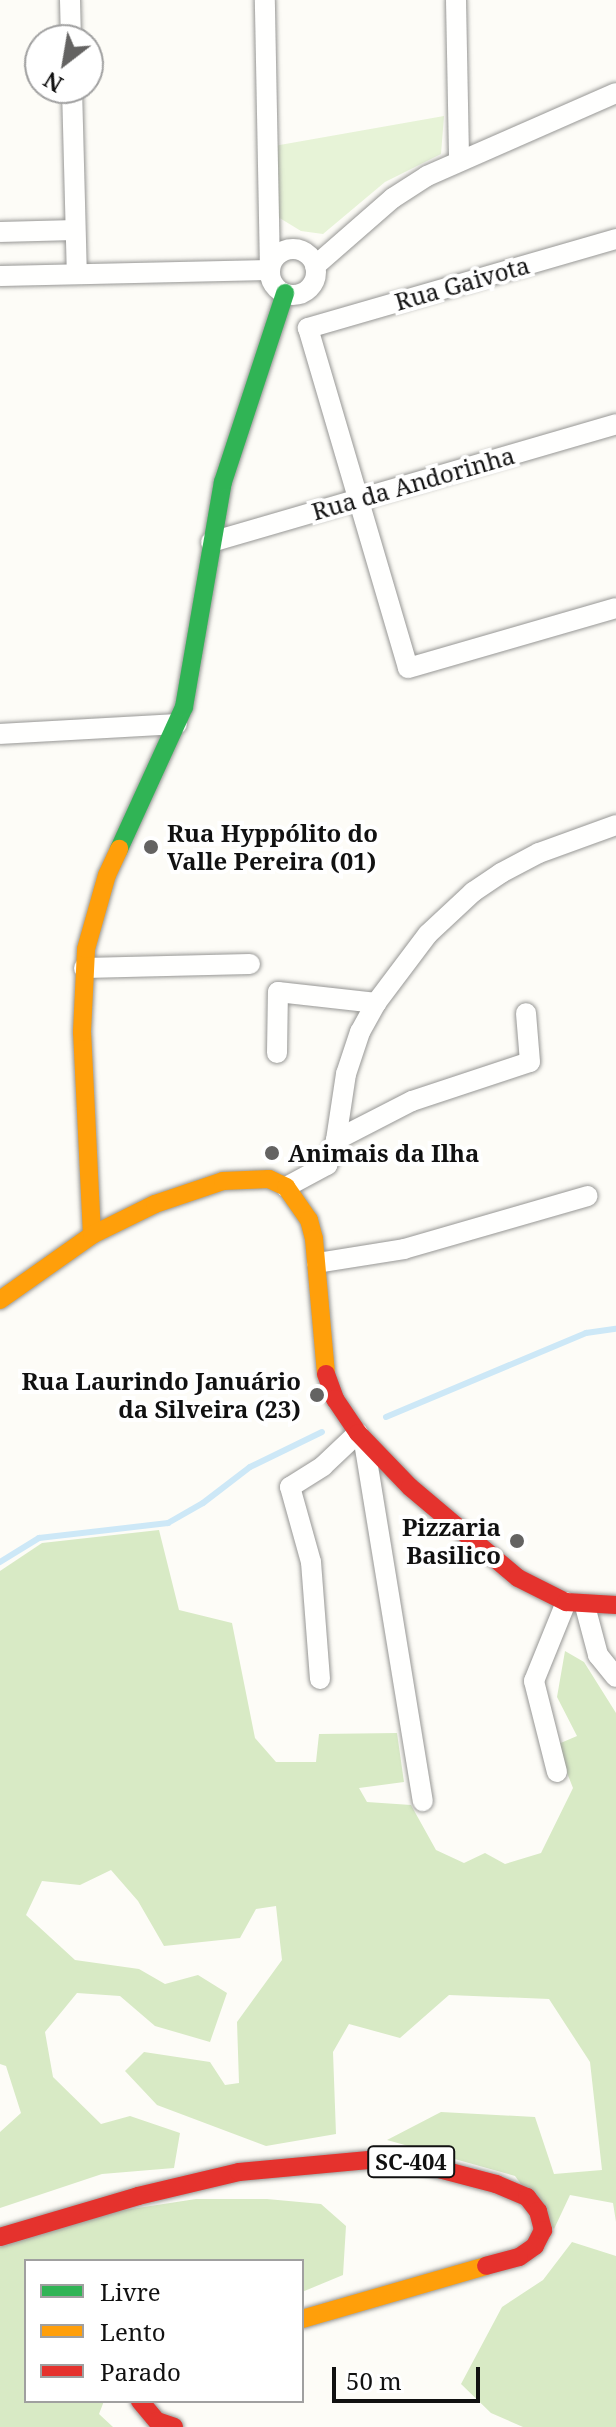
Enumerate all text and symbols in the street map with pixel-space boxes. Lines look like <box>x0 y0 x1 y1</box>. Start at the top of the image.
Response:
north arrow <box>24 24 104 104</box>
text: N <box>38 66 68 100</box>
street label: Rua Gaivota <box>391 250 533 316</box>
street label: Rua da Andorinha <box>308 440 518 526</box>
place label: Rua Hyppólito do Valle Pereira (01) <box>167 819 378 875</box>
marker: Rua Hyppólito do Valle Pereira (01) <box>142 838 160 856</box>
place label: Animais da Ilha <box>288 1139 480 1167</box>
marker: Animais da Ilha <box>263 1144 281 1162</box>
place label: Rua Laurindo Januário da Silveira (23) <box>22 1367 301 1423</box>
marker: Rua Laurindo Januário da Silveira (23) <box>308 1386 326 1404</box>
place label: Pizzaria Basilico <box>402 1513 501 1569</box>
marker: Pizzaria Basilico <box>508 1532 526 1550</box>
road number: SC-404 <box>367 2144 455 2180</box>
legend <box>24 2259 304 2403</box>
text: Livre <box>100 2275 161 2308</box>
text: Lento <box>100 2315 166 2348</box>
scale bar <box>336 2351 484 2401</box>
text: Parado <box>100 2355 181 2388</box>
text: 50 m <box>346 2364 402 2397</box>

